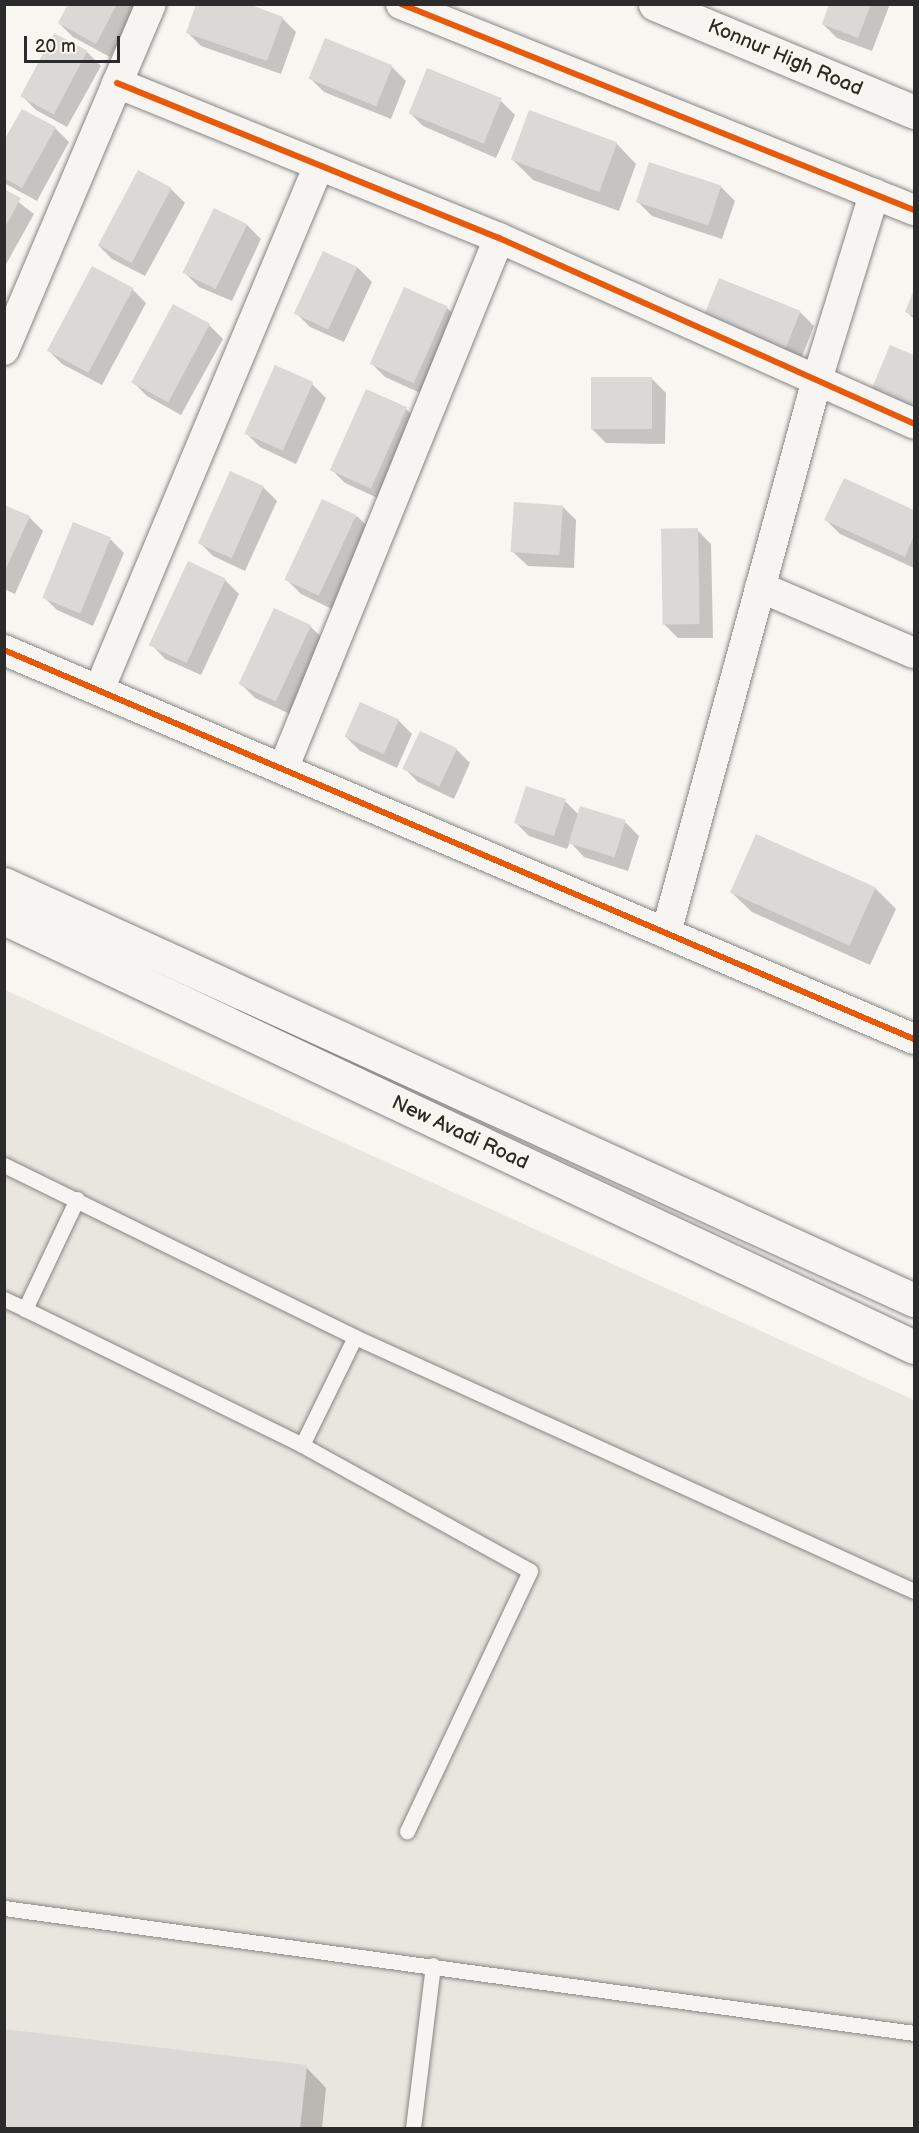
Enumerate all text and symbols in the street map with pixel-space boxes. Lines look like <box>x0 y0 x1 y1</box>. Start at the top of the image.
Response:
street label: Konnur High Road <box>704 15 866 101</box>
scale bar <box>27 24 123 62</box>
text: 20 m <box>35 36 76 57</box>
street label: New Avadi Road <box>388 1091 532 1175</box>

